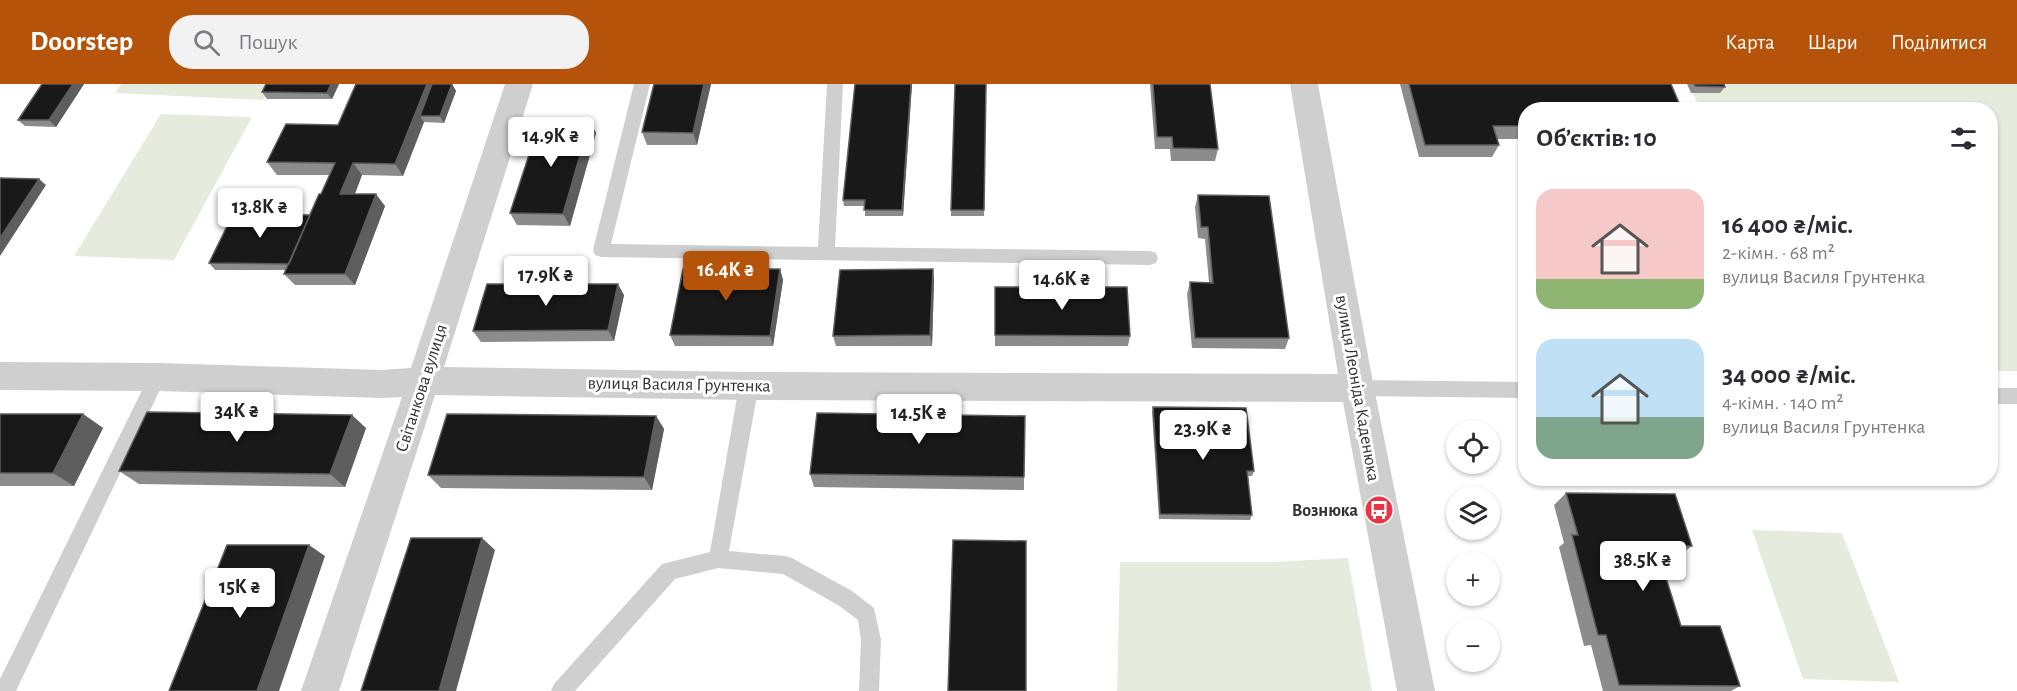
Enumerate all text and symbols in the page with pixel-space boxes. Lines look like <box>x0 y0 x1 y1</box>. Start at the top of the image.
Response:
search box <box>169 15 589 69</box>
icon: search <box>190 26 223 59</box>
text: Doorstep <box>30 28 133 56</box>
text: Пошук <box>238 31 298 53</box>
text: Карта <box>1725 32 1775 53</box>
text: Шари <box>1808 32 1858 53</box>
text: Поділитися <box>1891 32 1987 53</box>
pin: 14.9K ₴ <box>496 117 606 168</box>
icon: filters <box>1947 122 1980 155</box>
text: Об’єктів: 10 <box>1536 125 1657 151</box>
text: 14.9K ₴ <box>522 126 580 146</box>
pin: 13.8K ₴ <box>205 188 315 239</box>
text: 13.8K ₴ <box>232 197 288 217</box>
text: 16 400 ₴/міс. <box>1722 212 1853 238</box>
icon: home <box>1584 213 1656 285</box>
text: 2-кімн. · 68 m² <box>1722 243 1835 263</box>
pin: 16.4K ₴ <box>671 251 781 302</box>
pin: 17.9K ₴ <box>491 256 601 307</box>
text: 16.4K ₴ <box>697 260 755 280</box>
pin: 14.6K ₴ <box>1007 260 1117 311</box>
text: 17.9K ₴ <box>518 265 574 285</box>
text: вулиця Василя Грунтенка <box>1722 267 1925 287</box>
text: 14.6K ₴ <box>1033 269 1091 289</box>
street label: вулиця Леоніда Каденюка <box>1332 294 1382 483</box>
street label: Світанкова вулиця <box>393 322 451 454</box>
text: 34 000 ₴/міс. <box>1722 362 1856 388</box>
icon: home <box>1584 363 1656 435</box>
street label: вулиця Василя Грунтенка <box>587 374 771 396</box>
pin: 34K ₴ <box>195 392 279 443</box>
text: 4-кімн. · 140 m² <box>1722 393 1844 413</box>
pin: 14.5K ₴ <box>864 394 974 445</box>
text: 34K ₴ <box>215 401 259 421</box>
text: 14.5K ₴ <box>891 403 947 423</box>
pin: 23.9K ₴ <box>1148 410 1258 461</box>
text: вулиця Василя Грунтенка <box>1722 417 1925 437</box>
text: 23.9K ₴ <box>1174 419 1232 439</box>
map controls <box>1446 420 1500 672</box>
button: locate <box>1446 420 1500 474</box>
button: layers <box>1446 486 1500 540</box>
bus stop icon: Вознюка <box>1363 494 1395 526</box>
place label: Вознюка <box>1292 502 1358 520</box>
pin: 38.5K ₴ <box>1588 541 1698 592</box>
text: 38.5K ₴ <box>1614 550 1672 570</box>
button: + <box>1446 552 1500 606</box>
pin: 15K ₴ <box>198 568 282 619</box>
text: 15K ₴ <box>219 577 261 597</box>
button: − <box>1446 618 1500 672</box>

